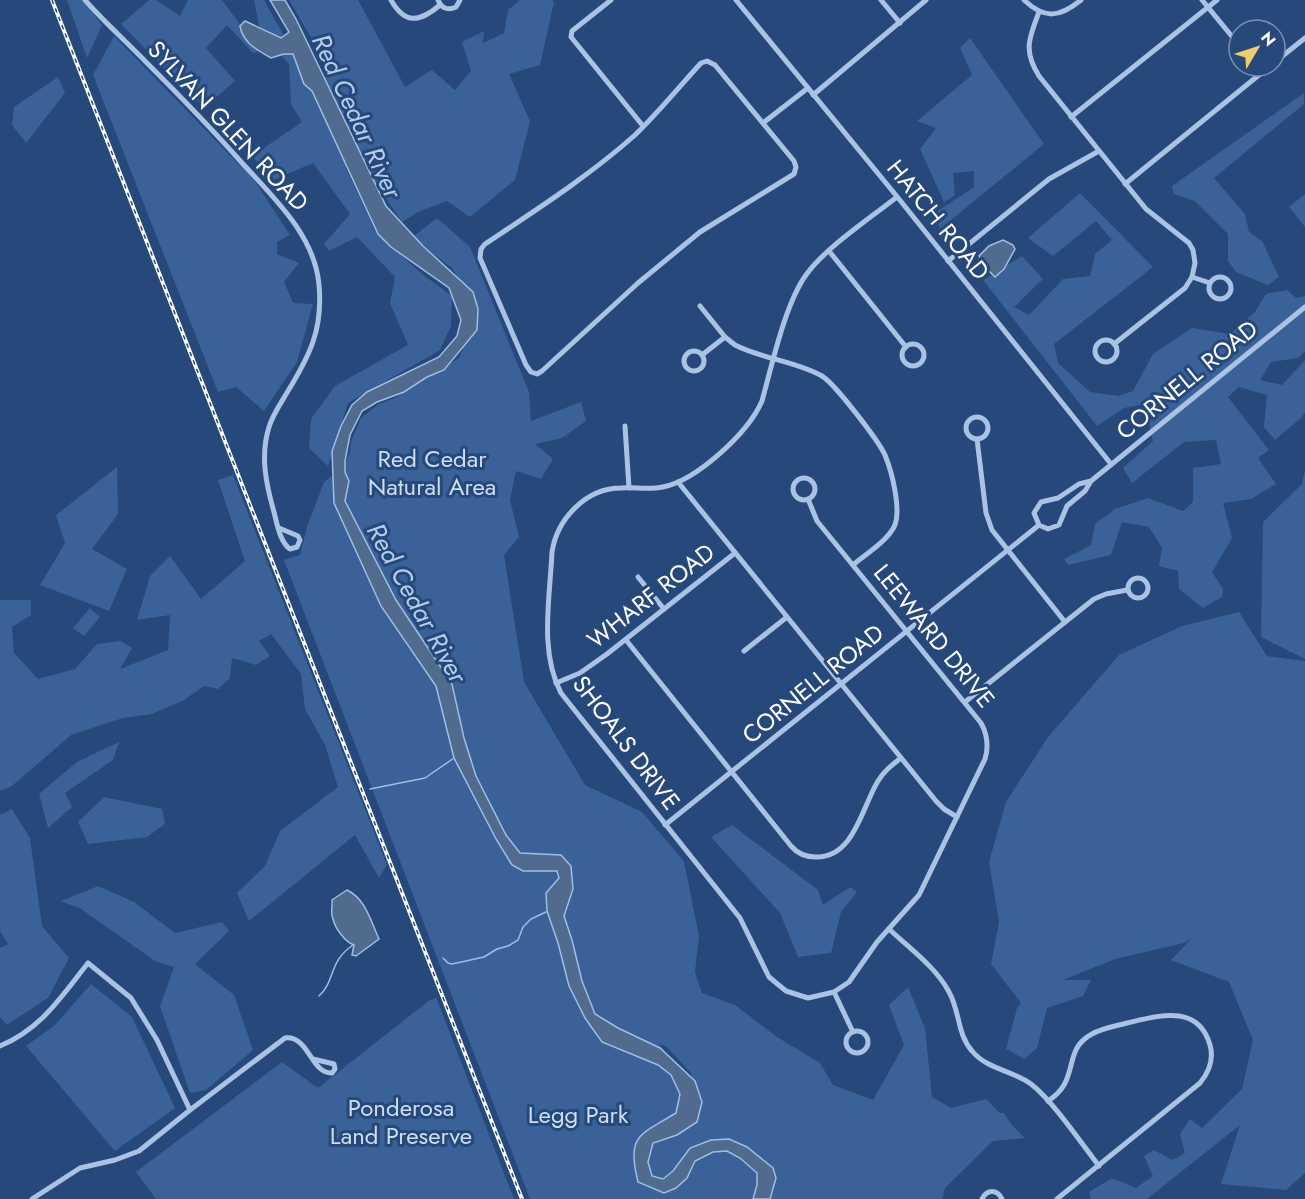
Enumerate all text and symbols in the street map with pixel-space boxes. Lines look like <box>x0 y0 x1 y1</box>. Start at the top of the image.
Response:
north arrow <box>1227 18 1287 78</box>
water label: Red Cedar River <box>302 27 412 206</box>
text: N <box>1255 27 1281 51</box>
street label: SYLVAN GLEN ROAD <box>140 32 317 219</box>
street label: HATCH ROAD <box>879 152 998 287</box>
street label: CORNELL ROAD <box>1108 311 1265 448</box>
park label: Red Cedar Natural Area <box>368 441 496 504</box>
water label: Red Cedar River <box>357 516 477 691</box>
street label: WHARF ROAD <box>580 535 722 657</box>
street label: LEEWARD DRIVE <box>865 556 1003 715</box>
street label: CORNELL ROAD <box>734 615 891 752</box>
street label: SHOALS DRIVE <box>564 668 689 817</box>
park label: Ponderosa Land Preserve <box>330 1090 472 1153</box>
park label: Legg Park <box>528 1097 629 1132</box>

